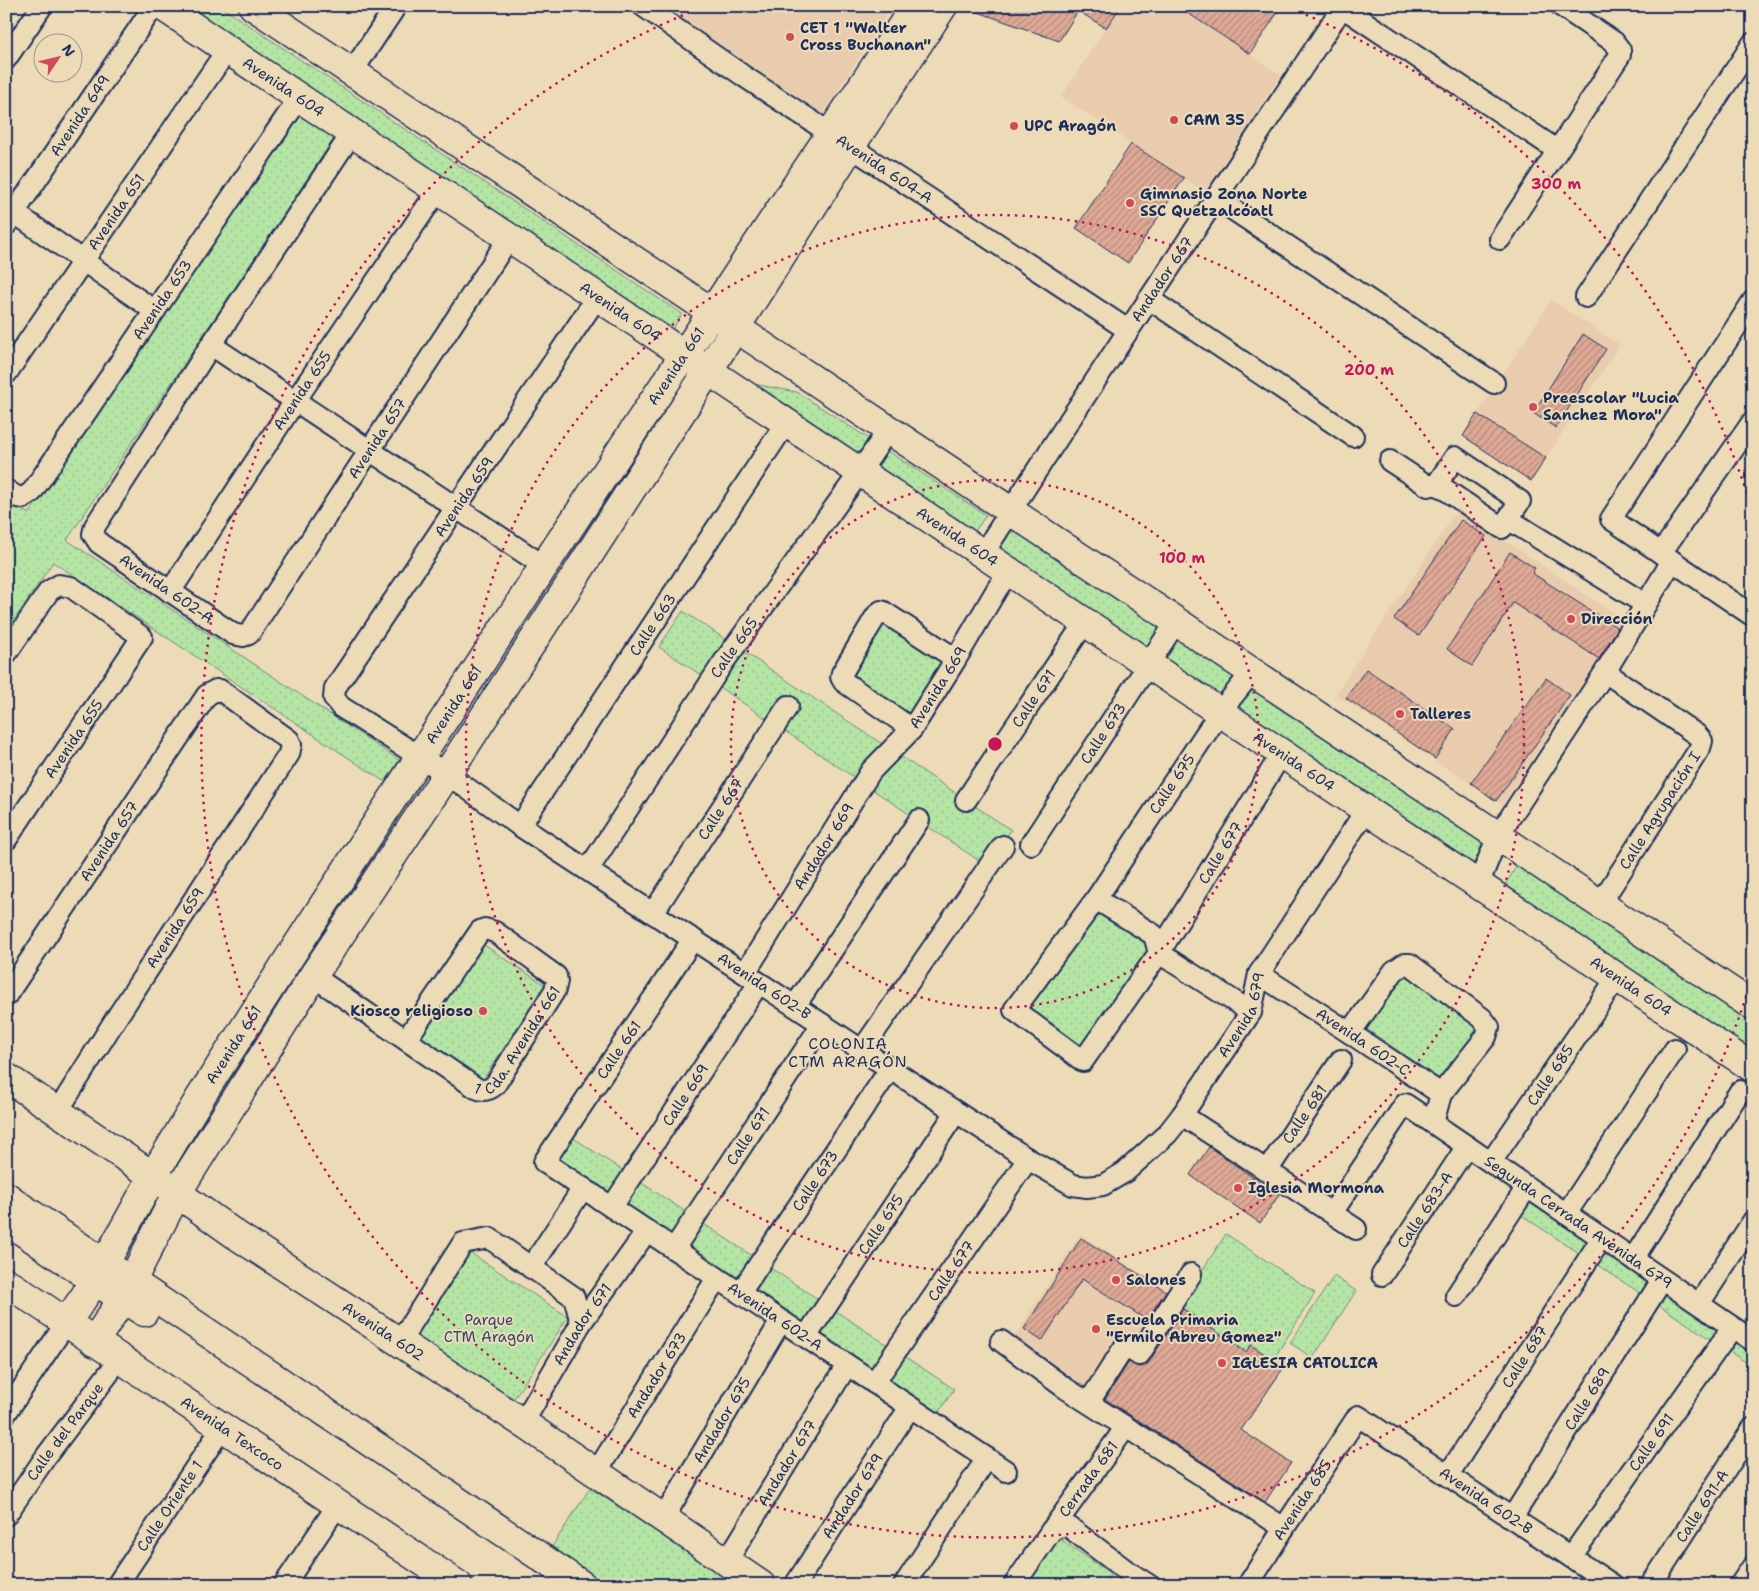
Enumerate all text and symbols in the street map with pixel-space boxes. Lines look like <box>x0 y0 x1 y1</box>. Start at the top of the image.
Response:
place label: CET 1 "Walter Cross Buchanan" <box>800 18 931 55</box>
marker: CET 1 "Walter Cross Buchanan" <box>784 31 796 43</box>
north arrow <box>32 32 82 82</box>
text: N <box>58 41 79 60</box>
street label: Avenida 604 <box>239 52 328 122</box>
street label: Avenida 649 <box>45 71 115 160</box>
place label: CAM 35 <box>1184 110 1245 130</box>
marker: CAM 35 <box>1168 114 1180 126</box>
place label: UPC Aragón <box>1024 116 1116 136</box>
marker: UPC Aragón <box>1008 120 1020 132</box>
street label: Avenida 604-A <box>832 130 936 208</box>
street label: Avenida 651 <box>83 170 150 254</box>
text: 300 m <box>1531 174 1581 194</box>
place label: Gimnasio Zona Norte SSC Quetzalcóatl <box>1140 184 1308 221</box>
marker: Gimnasio Zona Norte SSC Quetzalcóatl <box>1124 197 1136 209</box>
street label: Andador 667 <box>1127 233 1198 326</box>
street label: Avenida 653 <box>128 256 196 344</box>
street label: Avenida 604 <box>575 277 665 346</box>
street label: Avenida 661 <box>643 324 709 409</box>
street label: Avenida 655 <box>268 347 336 434</box>
text: 200 m <box>1344 360 1394 380</box>
place label: Preescolar "Lucia Sanchez Mora" <box>1543 388 1680 425</box>
street label: Avenida 657 <box>344 394 411 483</box>
marker: Preescolar "Lucia Sanchez Mora" <box>1527 401 1539 413</box>
street label: Avenida 659 <box>430 453 498 541</box>
street label: Avenida 604 <box>912 502 1002 571</box>
text: 100 m <box>1159 548 1205 568</box>
street label: Avenida 602-A <box>115 549 218 628</box>
street label: Calle 663 <box>625 590 681 660</box>
place label: Dirección <box>1581 609 1652 629</box>
street label: Calle 665 <box>706 613 763 682</box>
marker: Dirección <box>1565 613 1577 625</box>
street label: Avenida 669 <box>905 643 971 733</box>
street label: Avenida 661 <box>421 662 487 748</box>
street label: Calle 671 <box>1007 666 1060 731</box>
street label: Avenida 655 <box>40 695 108 783</box>
street label: Calle 673 <box>1076 699 1131 768</box>
place label: Talleres <box>1410 704 1471 724</box>
marker: Talleres <box>1394 708 1406 720</box>
street label: Avenida 604 <box>1249 727 1339 796</box>
centre of rings <box>986 735 1004 753</box>
street label: Calle Agrupación I <box>1615 748 1705 873</box>
street label: Calle 675 <box>1144 750 1200 818</box>
street label: Calle 667 <box>693 774 748 844</box>
street label: Avenida 657 <box>75 797 143 885</box>
street label: Andador 669 <box>789 799 859 894</box>
street label: Calle 677 <box>1194 818 1247 888</box>
street label: Avenida 659 <box>141 884 209 972</box>
street label: Avenida 602-B <box>713 948 815 1024</box>
street label: Avenida 604 <box>1586 952 1676 1021</box>
street label: Avenida 679 <box>1213 970 1269 1061</box>
street label: 1 Cda. Avenida 661 <box>471 982 565 1100</box>
place label: Kiosco religioso <box>350 1001 473 1021</box>
street label: Avenida 661 <box>201 1002 266 1088</box>
street label: Avenida 602-C <box>1312 1004 1414 1080</box>
marker: Kiosco religioso <box>477 1005 489 1017</box>
street label: Calle 661 <box>592 1017 646 1083</box>
district label: COLONIA CTM ARAGÓN <box>788 1033 908 1072</box>
street label: Calle 685 <box>1522 1041 1578 1110</box>
street label: Calle 669 <box>658 1060 713 1130</box>
street label: Calle 681 <box>1278 1081 1332 1148</box>
street label: Calle 671 <box>722 1103 775 1169</box>
street label: Calle 673 <box>787 1146 843 1215</box>
street label: Segunda Cerrada Avenida 679 <box>1480 1151 1676 1293</box>
street label: Calle 683-A <box>1392 1168 1457 1252</box>
place label: Iglesia Mormona <box>1248 1178 1385 1198</box>
marker: Iglesia Mormona <box>1232 1182 1244 1194</box>
street label: Calle 675 <box>853 1191 908 1259</box>
street label: Calle 677 <box>923 1237 979 1305</box>
place label: Salones <box>1126 1270 1186 1290</box>
marker: Salones <box>1110 1274 1122 1286</box>
street label: Avenida 602-A <box>724 1277 826 1355</box>
street label: Andador 671 <box>548 1279 616 1369</box>
street label: Avenida 602 <box>338 1297 428 1366</box>
park label: Parque CTM Aragón <box>444 1310 534 1347</box>
place label: Escuela Primaria "Ermilo Abreu Gomez" <box>1106 1310 1282 1347</box>
street label: Calle 687 <box>1497 1322 1552 1392</box>
marker: Escuela Primaria "Ermilo Abreu Gomez" <box>1090 1323 1102 1335</box>
street label: Andador 673 <box>622 1328 691 1422</box>
place label: IGLESIA CATOLICA <box>1232 1353 1378 1373</box>
marker: IGLESIA CATOLICA <box>1216 1357 1228 1369</box>
street label: Calle 689 <box>1560 1363 1615 1434</box>
street label: Andador 675 <box>688 1373 755 1467</box>
street label: Calle del Parque <box>22 1379 108 1485</box>
street label: Avenida Texcoco <box>176 1392 287 1475</box>
street label: Calle 691 <box>1624 1410 1679 1475</box>
street label: Andador 677 <box>753 1416 821 1510</box>
street label: Cerrada 681 <box>1054 1437 1123 1521</box>
street label: Andador 679 <box>817 1449 888 1543</box>
street label: Avenida 685 <box>1269 1456 1337 1544</box>
street label: Calle Oriente 1 <box>132 1457 207 1555</box>
street label: Avenida 602-B <box>1435 1463 1537 1539</box>
street label: Calle 691-A <box>1671 1466 1733 1546</box>

